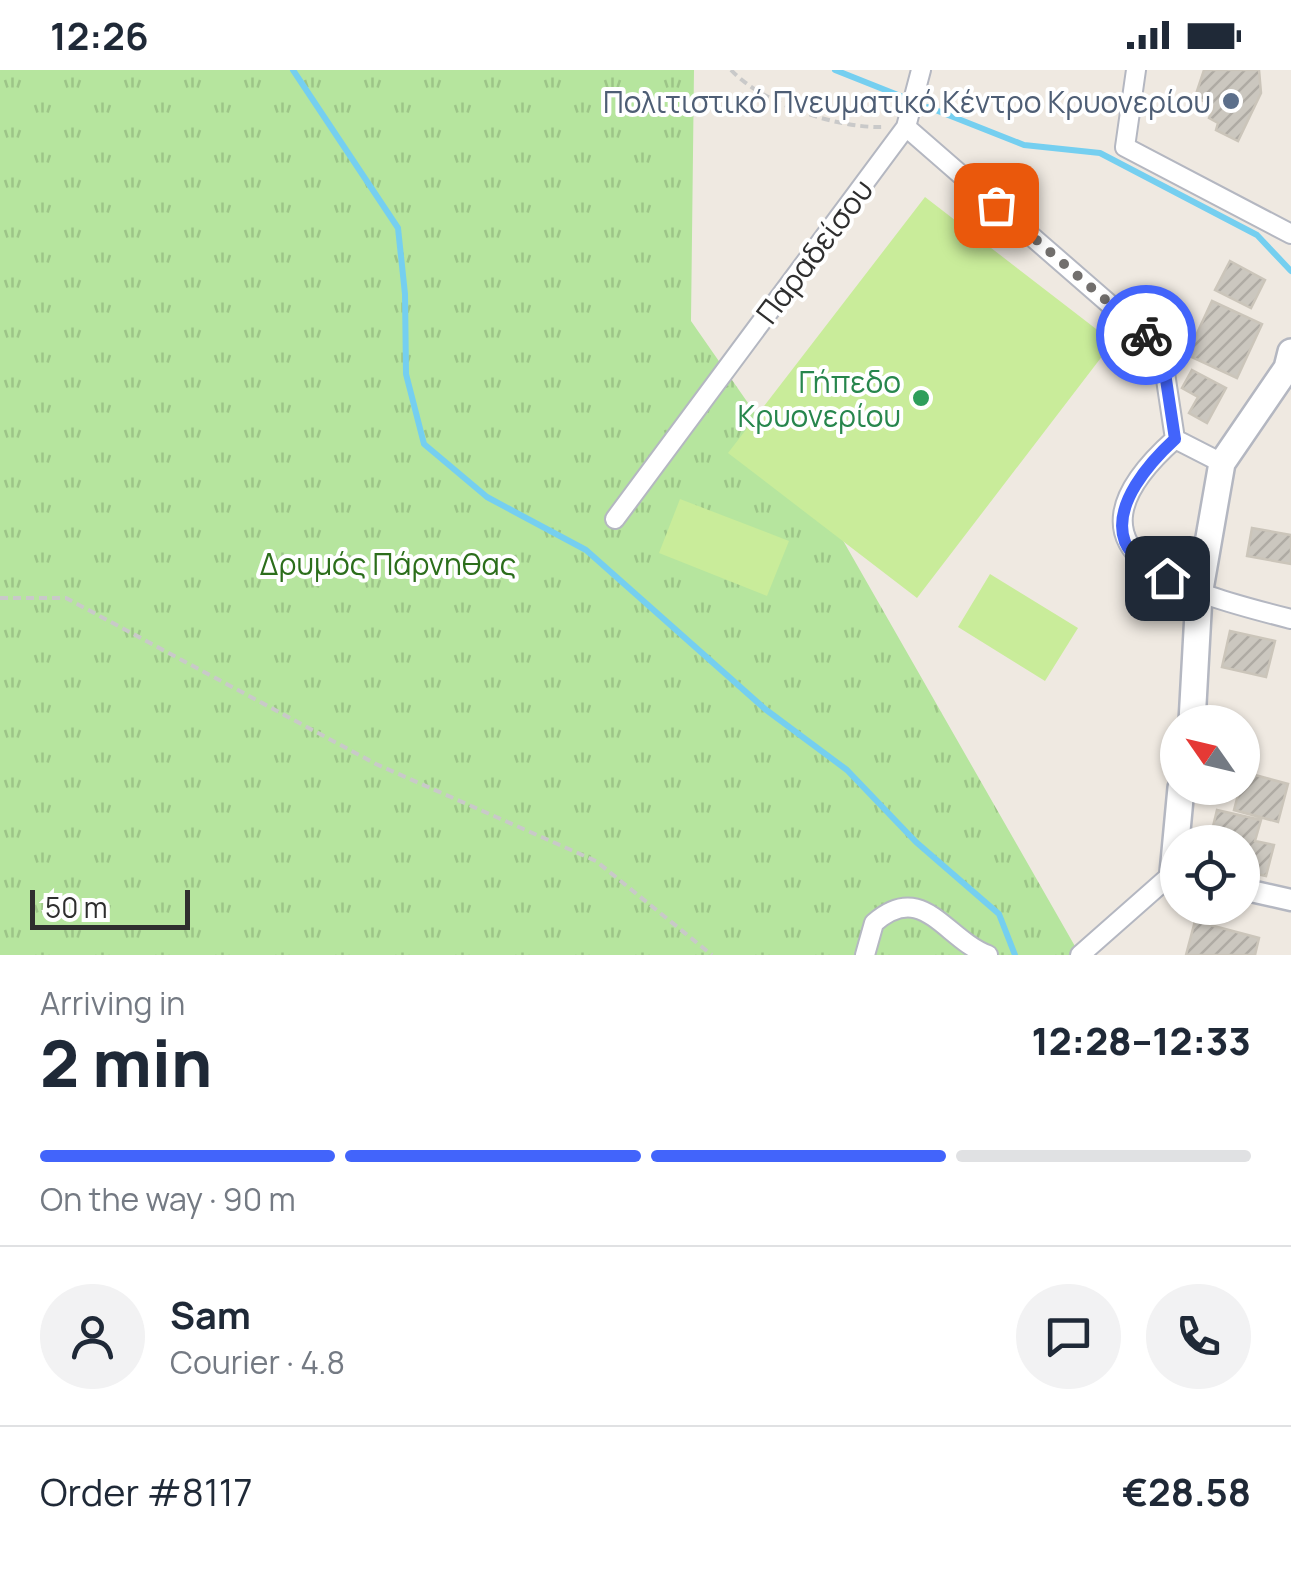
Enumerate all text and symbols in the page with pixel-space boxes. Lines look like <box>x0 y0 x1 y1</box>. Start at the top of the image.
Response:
text: 12:26 <box>50 9 149 61</box>
place label: Πολιτιστικό Πνευματικό Κέντρο Κρυονερίου <box>603 81 1211 122</box>
marker: Πολιτιστικό Πνευματικό Κέντρο Κρυονερίου <box>1220 90 1242 112</box>
pin <box>954 163 1039 248</box>
street label: Παραδείσου <box>746 170 882 332</box>
icon: bag <box>969 178 1024 233</box>
courier <box>1096 285 1196 385</box>
icon: bike <box>1119 308 1174 363</box>
place label: Γήπεδο Κρυονερίου <box>737 361 901 436</box>
marker: Γήπεδο Κρυονερίου <box>910 387 932 409</box>
pin <box>1125 536 1210 621</box>
park label: Δρυμός Πάρνηθας <box>260 543 516 584</box>
icon: home <box>1140 551 1195 606</box>
north arrow <box>1160 705 1260 805</box>
map controls <box>1160 705 1260 925</box>
button: locate <box>1160 825 1260 925</box>
scale bar <box>30 885 190 930</box>
text: 50 m <box>45 888 108 926</box>
text: Arriving in <box>40 981 185 1025</box>
text: 12:28–12:33 <box>1031 1014 1251 1066</box>
text: 2 min <box>40 1018 212 1107</box>
text: On the way · 90 m <box>40 1177 296 1221</box>
button: person <box>40 1284 145 1389</box>
button: chat <box>1016 1284 1121 1389</box>
button: phone <box>1146 1284 1251 1389</box>
text: Sam <box>170 1288 251 1340</box>
text: Courier · 4.8 <box>170 1340 345 1384</box>
text: Order #8117 <box>40 1465 253 1517</box>
text: €28.58 <box>1122 1465 1251 1517</box>

